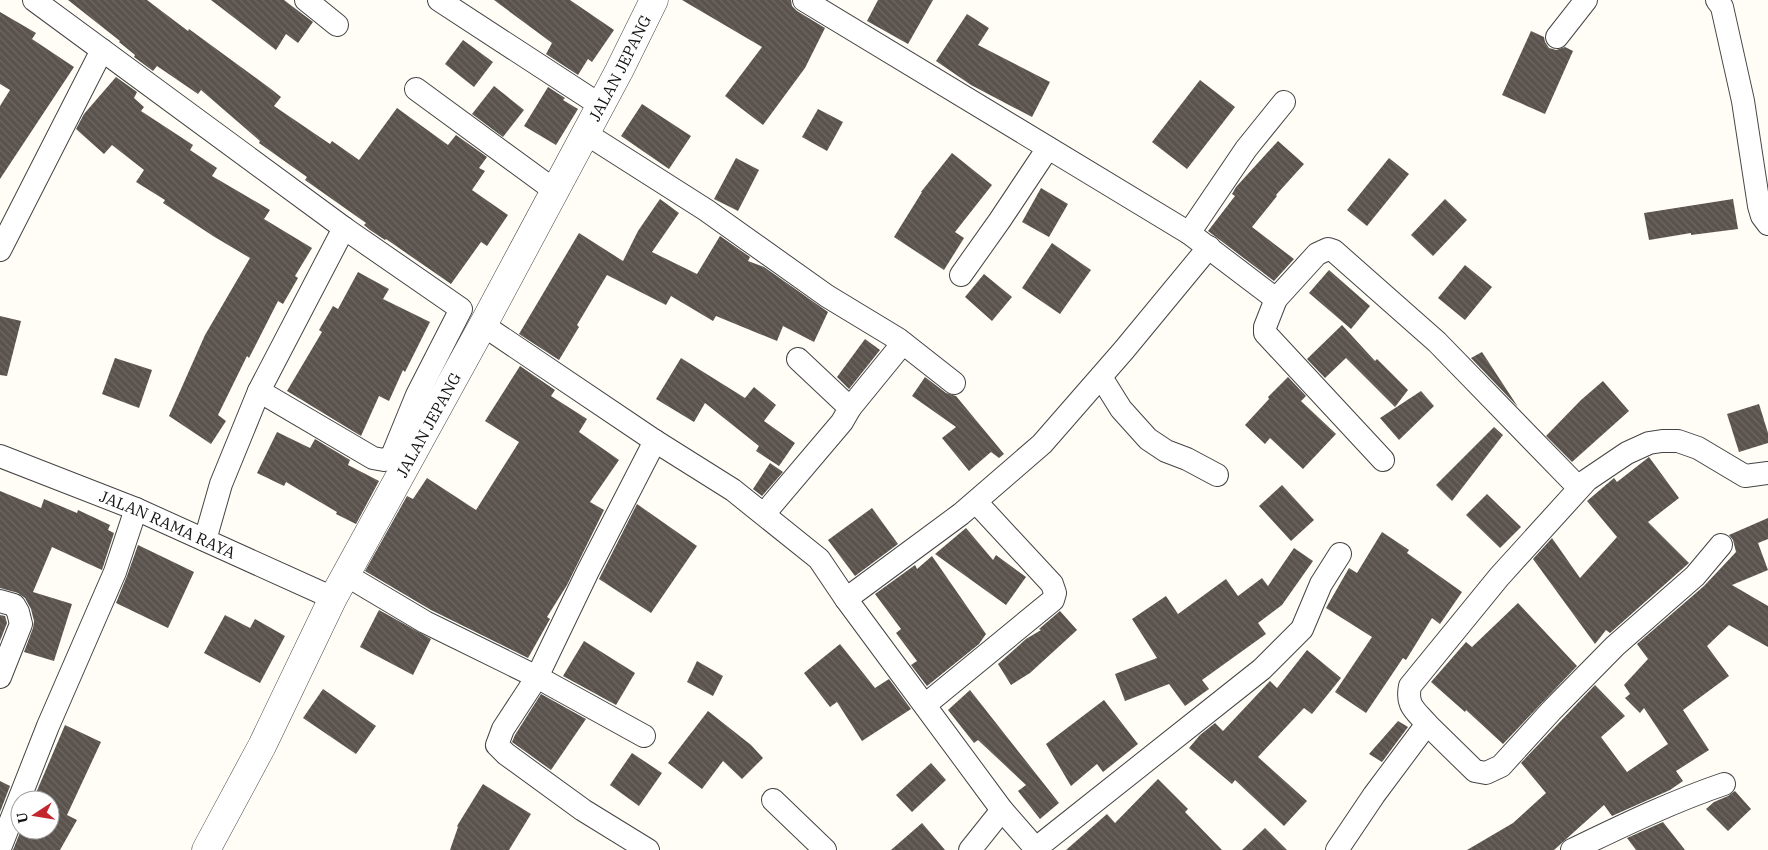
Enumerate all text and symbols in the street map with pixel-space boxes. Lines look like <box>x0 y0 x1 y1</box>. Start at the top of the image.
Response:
street label: JALAN JEPANG <box>584 11 655 124</box>
street label: JALAN JEPANG <box>391 369 465 481</box>
street label: JALAN RAMA RAYA <box>97 486 239 563</box>
north arrow <box>10 790 60 840</box>
text: U <box>12 810 32 825</box>

